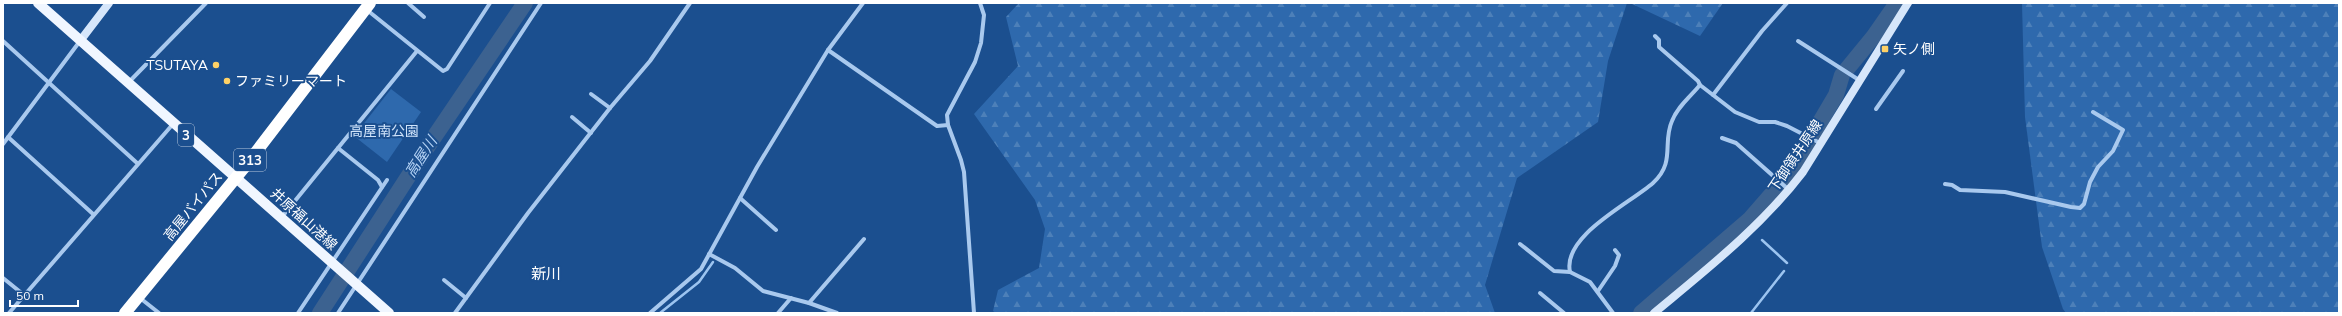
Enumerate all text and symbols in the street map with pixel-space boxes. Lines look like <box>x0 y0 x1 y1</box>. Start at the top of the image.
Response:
place label: 矢ノ側 <box>1893 40 1935 58</box>
marker: 矢ノ側 <box>1880 44 1890 54</box>
place label: TSUTAYA <box>146 56 209 74</box>
marker: TSUTAYA <box>211 60 221 70</box>
place label: ファミリーマート <box>235 72 347 90</box>
marker: ファミリーマート <box>222 76 232 86</box>
street label: 下御領井原線 <box>1764 116 1826 196</box>
park label: 高屋南公園 <box>349 122 419 140</box>
road number: 3 <box>178 124 194 146</box>
water label: 高屋川 <box>400 131 442 181</box>
road number: 313 <box>234 149 266 171</box>
street label: 高屋バイパス <box>160 168 226 244</box>
street label: 井原福山港線 <box>267 184 341 254</box>
district label: 新川 <box>531 264 561 283</box>
scale bar <box>10 282 78 308</box>
text: 50 m <box>16 288 44 303</box>

